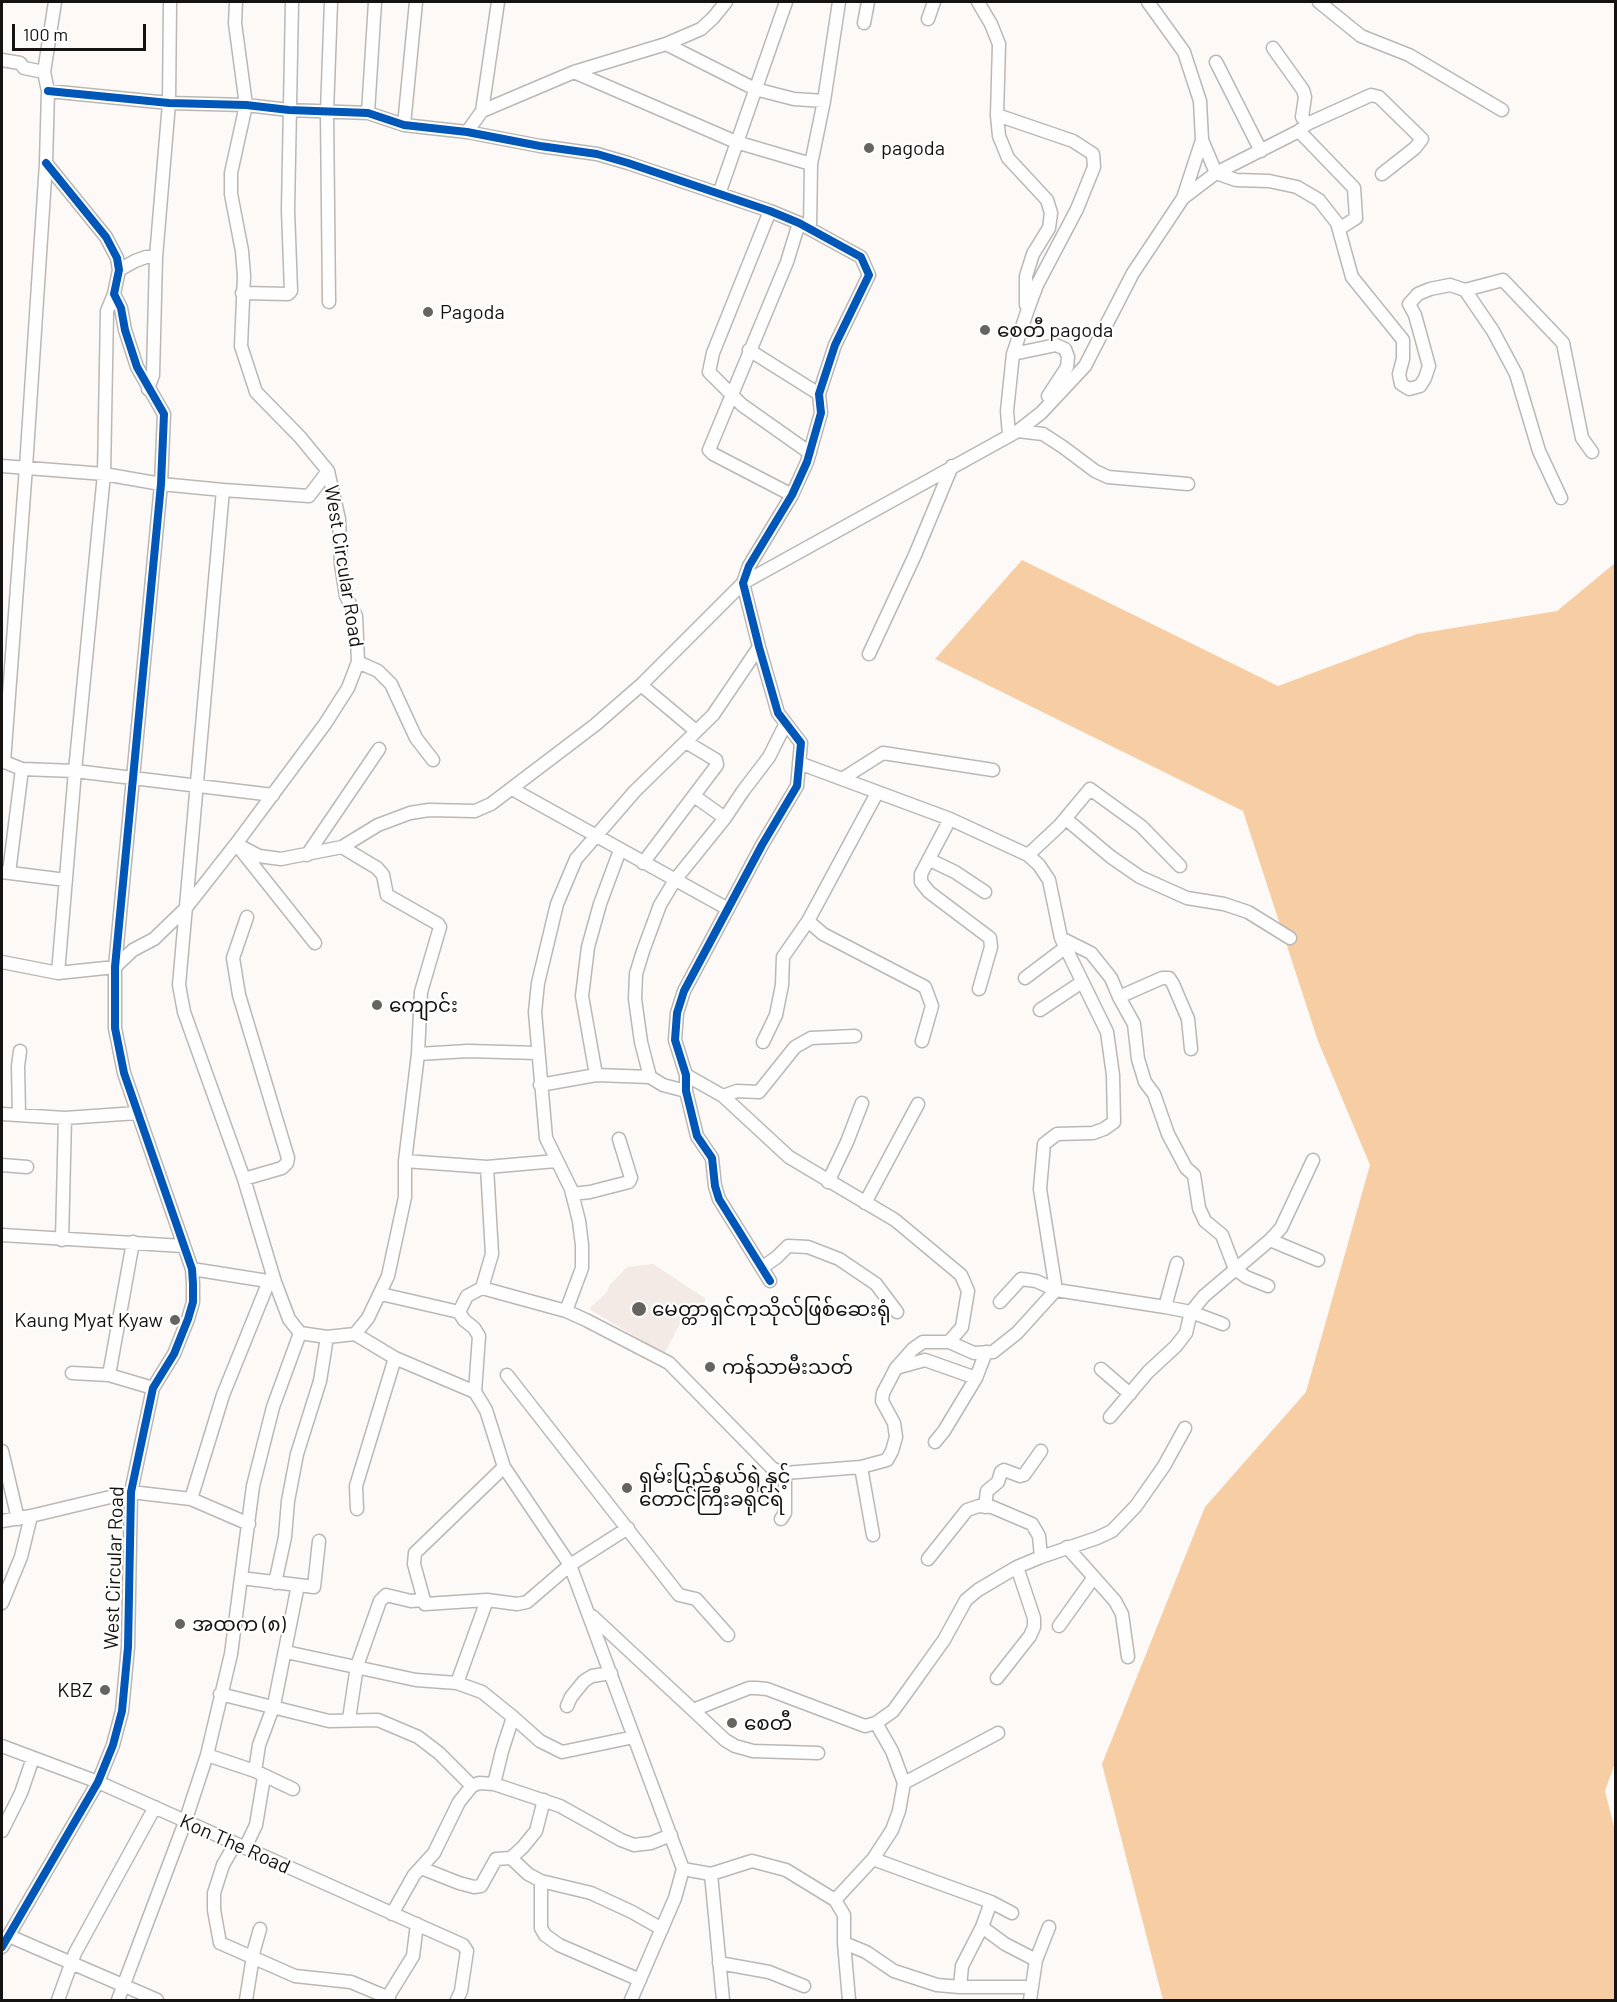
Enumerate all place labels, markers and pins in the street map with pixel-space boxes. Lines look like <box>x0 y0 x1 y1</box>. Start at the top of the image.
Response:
place label: pagoda <box>881 136 945 160</box>
marker: pagoda <box>862 141 876 155</box>
place label: Pagoda <box>440 300 505 324</box>
marker: Pagoda <box>421 305 435 319</box>
place label: စေတီ pagoda <box>997 318 1113 342</box>
marker: စေတီ pagoda <box>978 323 992 337</box>
place label: ကျောင်း <box>389 993 458 1017</box>
marker: ကျောင်း <box>370 998 384 1012</box>
place label: မေတ္တာရှင်ကုသိုလ်ဖြစ်ဆေးရုံ <box>652 1297 891 1321</box>
marker: မေတ္တာရှင်ကုသိုလ်ဖြစ်ဆေးရုံ <box>630 1300 648 1318</box>
place label: Kaung Myat Kyaw <box>14 1308 163 1332</box>
marker: Kaung Myat Kyaw <box>168 1313 182 1327</box>
place label: ကန်သာမီးသတ် <box>722 1355 853 1379</box>
marker: ကန်သာမီးသတ် <box>703 1360 717 1374</box>
place label: ရှမ်းပြည်နယ်ရဲ နှင့် တောင်ကြီးခရိုင်ရဲ <box>639 1464 791 1511</box>
marker: ရှမ်းပြည်နယ်ရဲ နှင့် တောင်ကြီးခရိုင်ရဲ <box>620 1481 634 1495</box>
place label: အထက (၈) <box>192 1612 286 1636</box>
marker: အထက (၈) <box>173 1617 187 1631</box>
place label: KBZ <box>57 1678 93 1702</box>
marker: KBZ <box>98 1683 112 1697</box>
place label: စေတီ <box>744 1711 792 1735</box>
marker: စေတီ <box>725 1716 739 1730</box>

